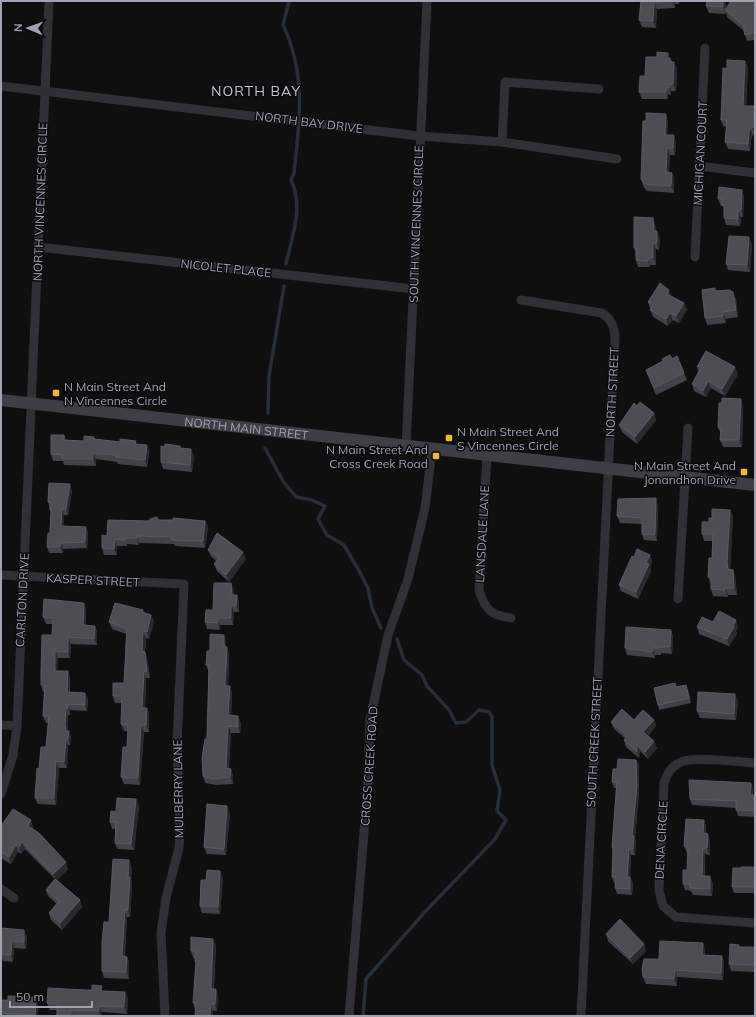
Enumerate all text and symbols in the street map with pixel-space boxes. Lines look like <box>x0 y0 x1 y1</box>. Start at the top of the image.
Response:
north arrow <box>8 8 48 48</box>
text: N <box>11 23 25 32</box>
district label: NORTH BAY <box>211 82 301 100</box>
street label: MICHIGAN COURT <box>690 99 710 206</box>
street label: NORTH BAY DRIVE <box>254 108 364 136</box>
street label: NORTH VINCENNES CIRCLE <box>30 123 50 281</box>
street label: SOUTH VINCENNES CIRCLE <box>406 145 426 303</box>
street label: NICOLET PLACE <box>180 256 272 280</box>
street label: NORTH STREET <box>602 346 622 437</box>
place label: N Main Street And N Vincennes Circle <box>64 379 167 408</box>
marker: N Main Street And N Vincennes Circle <box>51 388 61 398</box>
street label: NORTH MAIN STREET <box>184 413 310 442</box>
place label: N Main Street And S Vincennes Circle <box>457 424 559 453</box>
marker: N Main Street And S Vincennes Circle <box>444 433 454 443</box>
place label: N Main Street And Cross Creek Road <box>326 442 428 471</box>
marker: N Main Street And Cross Creek Road <box>431 451 441 461</box>
place label: N Main Street And Jonandhon Drive <box>634 458 736 487</box>
marker: N Main Street And Jonandhon Drive <box>739 467 749 477</box>
street label: LANSDALE LANE <box>472 485 492 583</box>
street label: CARLTON DRIVE <box>12 553 32 647</box>
street label: KASPER STREET <box>46 570 141 590</box>
street label: SOUTH CREEK STREET <box>583 676 605 808</box>
street label: CROSS CREEK ROAD <box>357 705 381 827</box>
street label: MULBERRY LANE <box>170 739 186 839</box>
street label: DENA CIRCLE <box>651 801 671 879</box>
scale bar <box>10 983 92 1009</box>
text: 50 m <box>16 989 44 1004</box>

